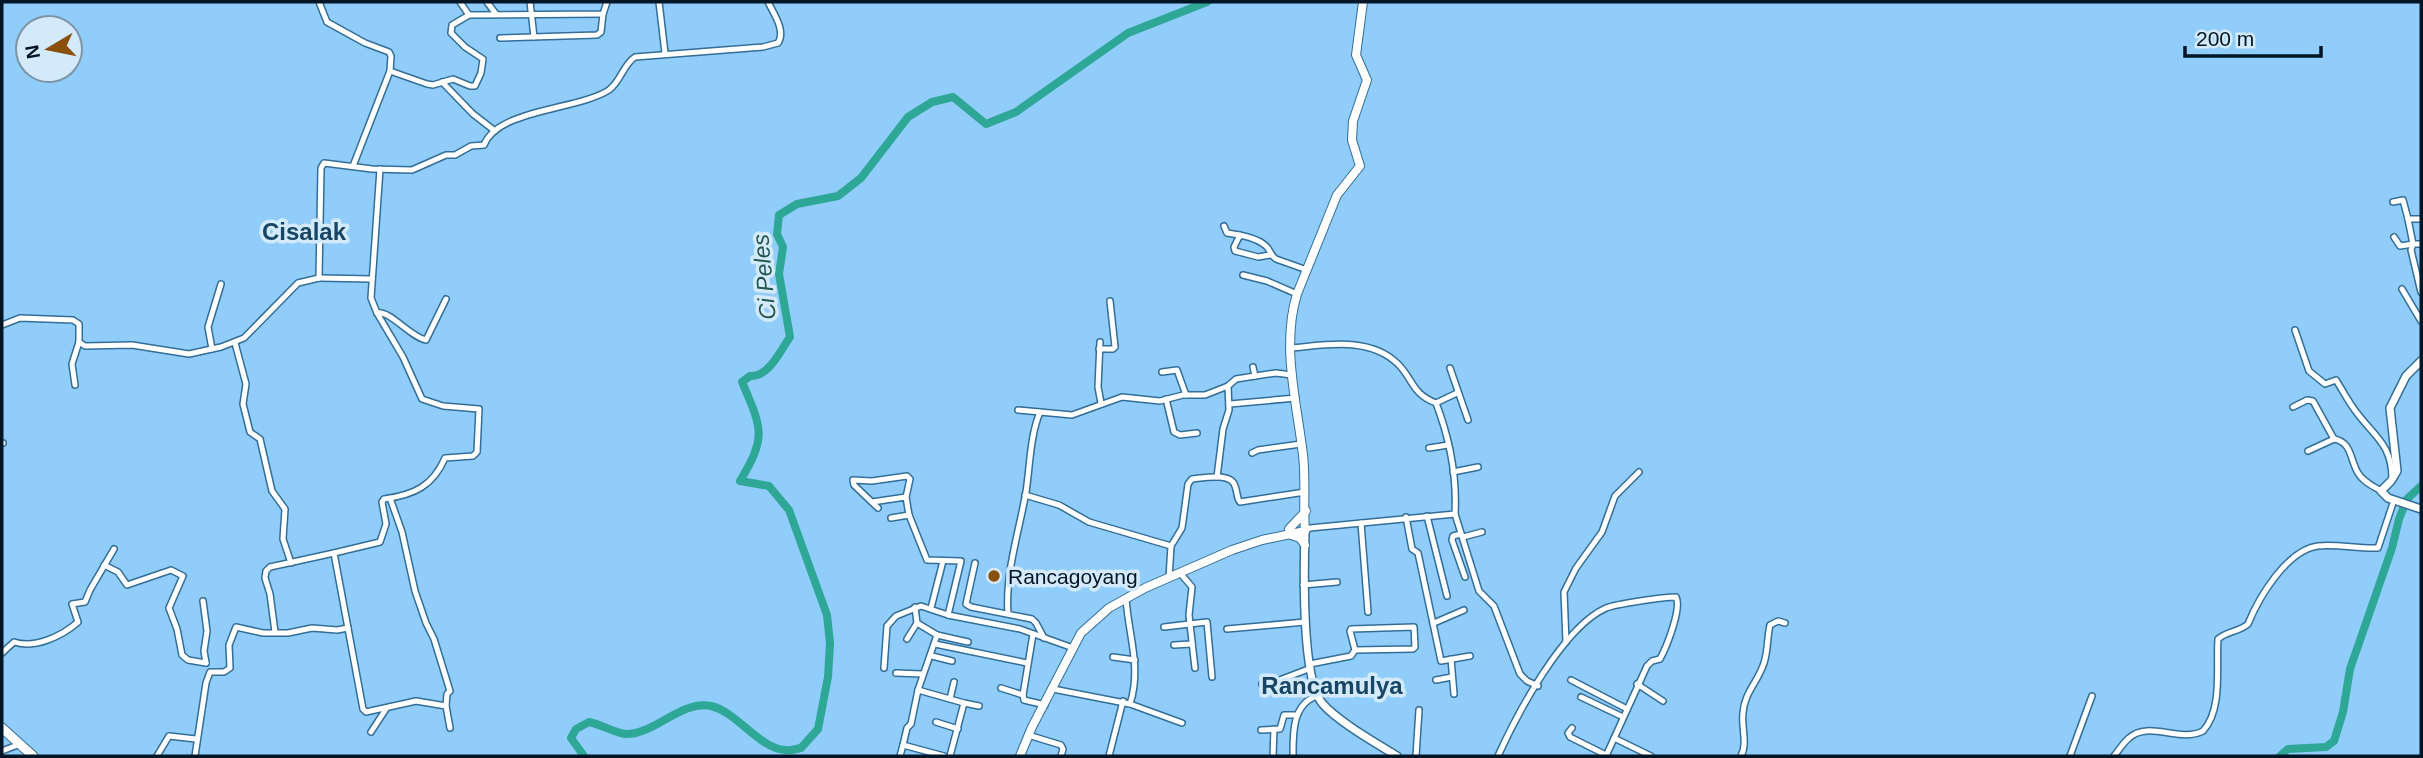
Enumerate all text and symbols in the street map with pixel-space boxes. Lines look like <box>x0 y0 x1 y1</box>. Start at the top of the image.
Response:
north arrow <box>14 14 84 84</box>
scale bar <box>2185 14 2322 58</box>
text: 200 m <box>2196 27 2254 50</box>
text: N <box>21 43 44 60</box>
district label: Cisalak <box>262 218 347 245</box>
water label: Ci Peles <box>747 233 781 321</box>
place label: Rancagoyang <box>1008 565 1138 588</box>
marker: Rancagoyang <box>986 568 1002 584</box>
district label: Rancamulya <box>1261 672 1403 699</box>

